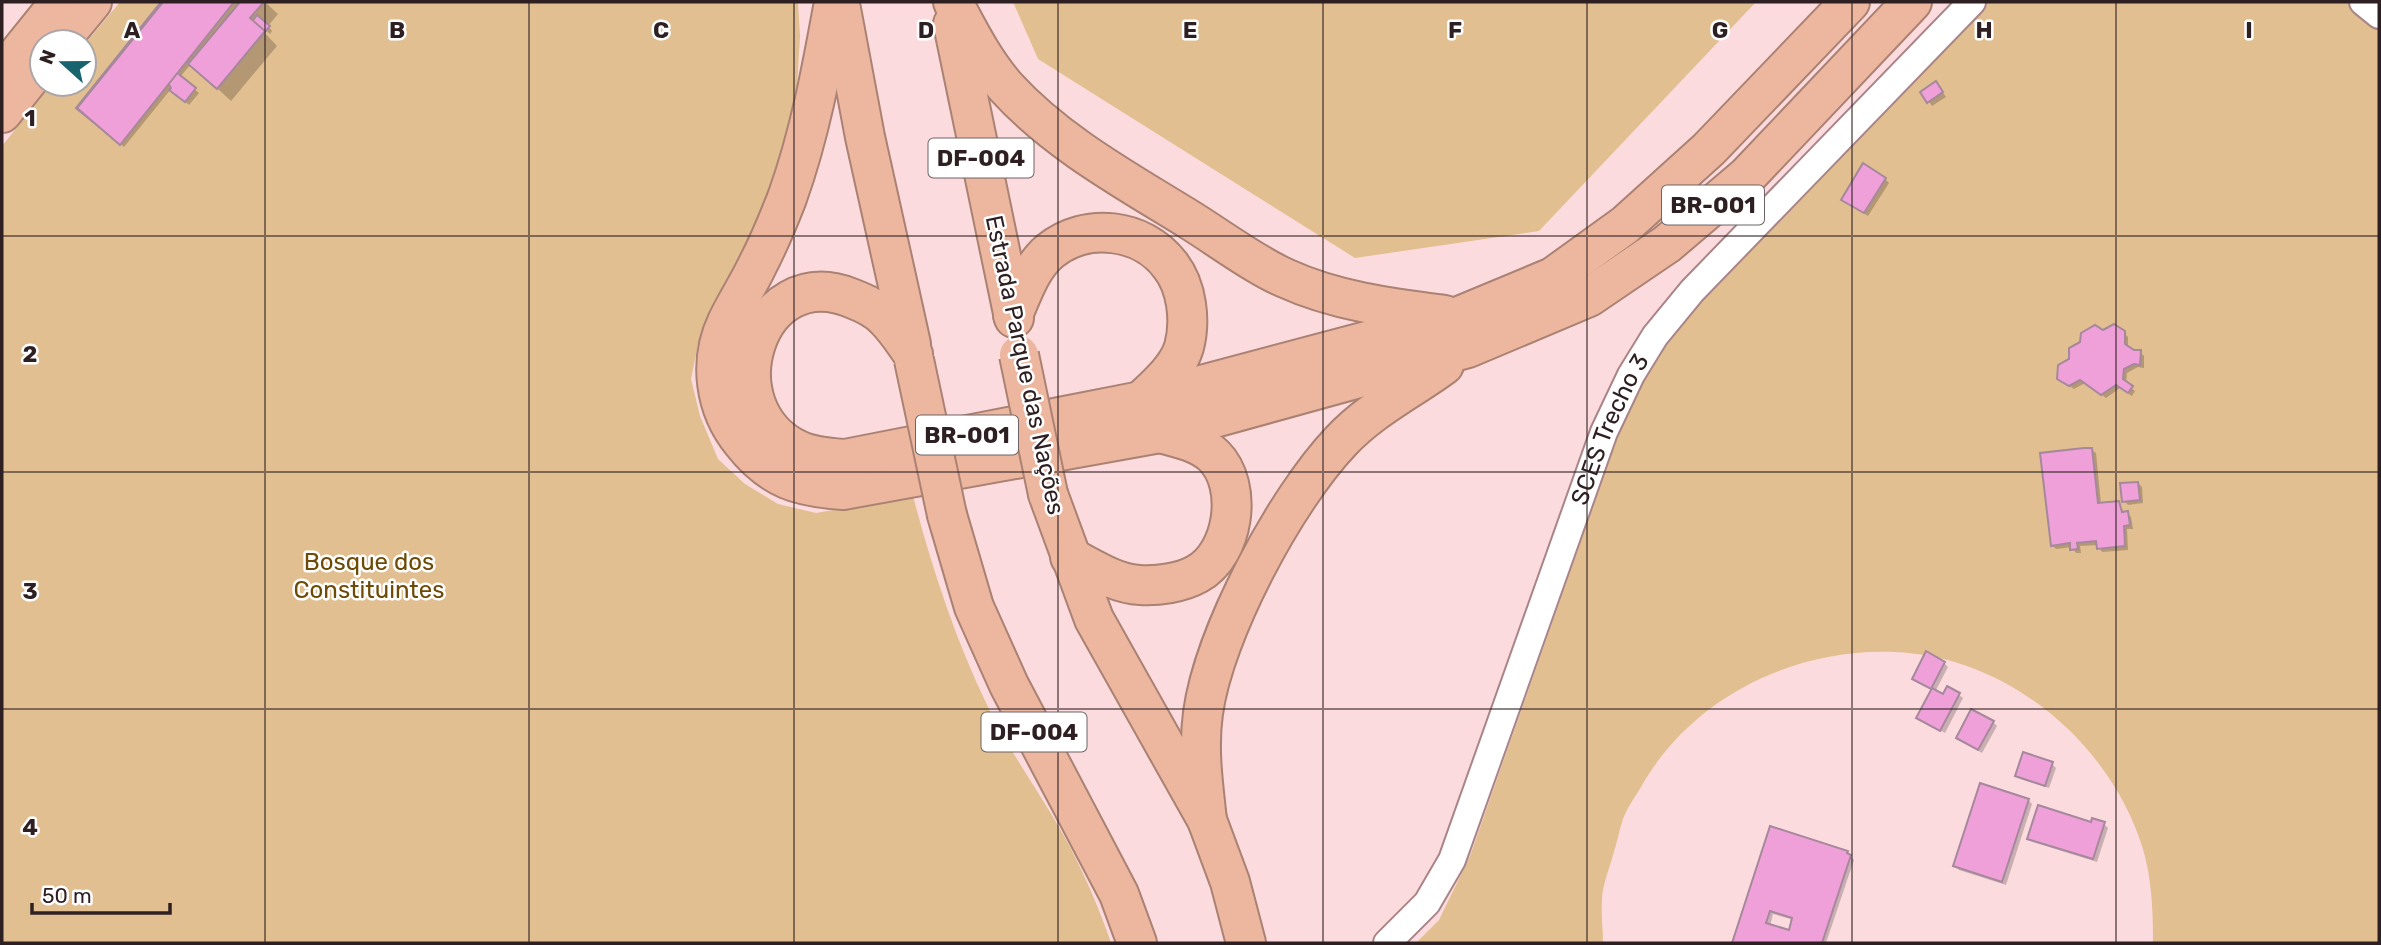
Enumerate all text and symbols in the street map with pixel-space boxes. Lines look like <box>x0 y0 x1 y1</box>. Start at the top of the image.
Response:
text: A <box>124 16 141 44</box>
text: B <box>389 16 405 44</box>
text: C <box>653 16 669 44</box>
text: D <box>918 16 934 44</box>
text: E <box>1183 16 1197 44</box>
text: F <box>1448 16 1462 44</box>
text: G <box>1712 16 1728 44</box>
text: H <box>1975 16 1993 44</box>
text: I <box>2245 16 2253 44</box>
north arrow <box>28 28 98 98</box>
text: N <box>34 47 61 68</box>
text: 1 <box>24 104 36 132</box>
road number: DF-004 <box>928 139 1034 178</box>
road number: BR-001 <box>1662 186 1764 224</box>
street label: Estrada Parque das Nações <box>980 213 1070 517</box>
text: 2 <box>23 340 37 368</box>
street label: SCES Trecho 3 <box>1565 349 1655 509</box>
road number: BR-001 <box>916 416 1018 454</box>
park label: Bosque dos Constituintes <box>294 548 444 604</box>
text: 3 <box>22 577 38 605</box>
road number: DF-004 <box>982 712 1086 752</box>
text: 4 <box>22 813 38 841</box>
scale bar <box>32 872 170 916</box>
text: 50 m <box>42 883 92 908</box>

